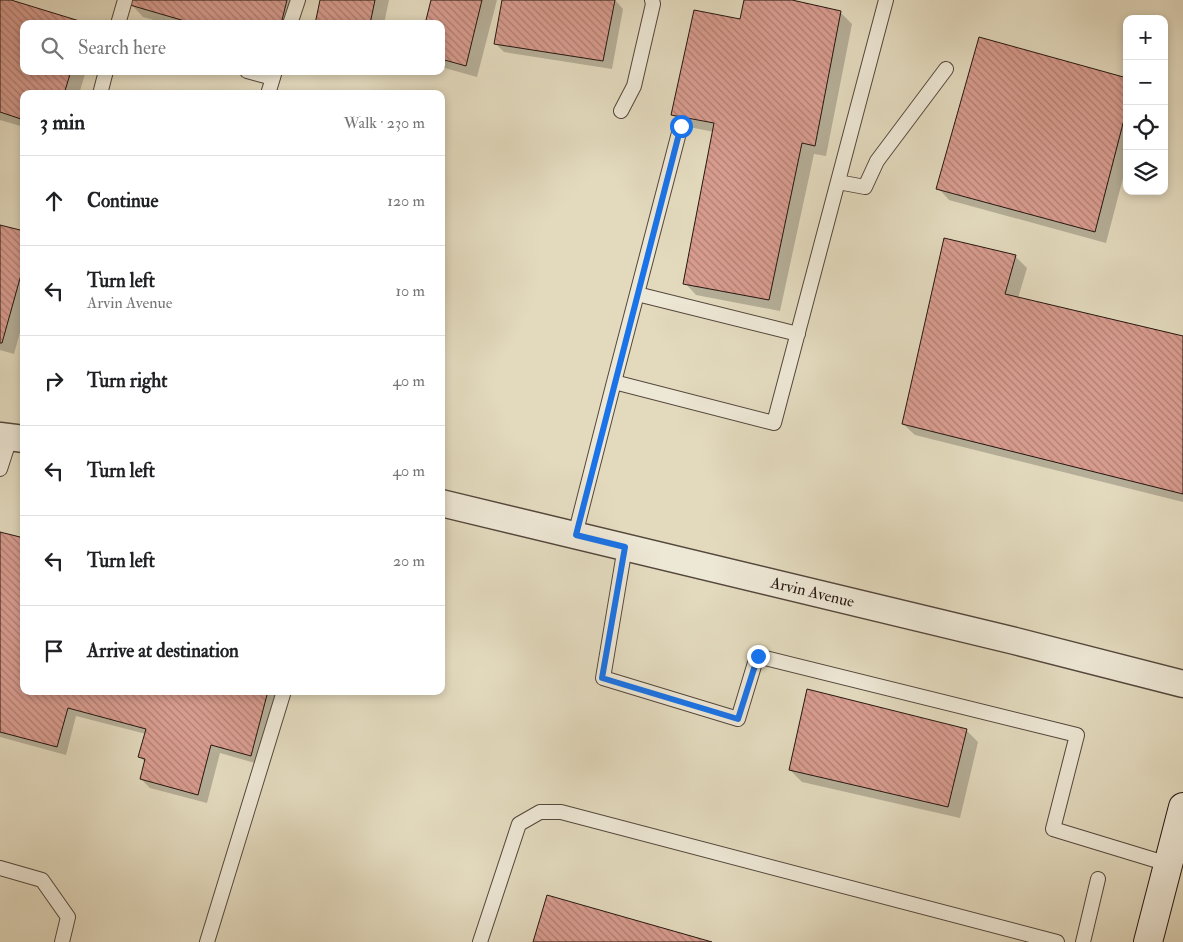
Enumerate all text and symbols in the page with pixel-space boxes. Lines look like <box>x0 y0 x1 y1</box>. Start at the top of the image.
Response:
map controls <box>1123 15 1168 195</box>
button: + <box>1123 15 1168 60</box>
search box <box>20 20 445 75</box>
icon: search <box>38 34 66 62</box>
text: Search here <box>78 36 166 60</box>
button: − <box>1123 60 1168 105</box>
button: locate <box>1123 105 1168 150</box>
text: 3 min <box>40 109 85 136</box>
text: Walk · 230 m <box>344 113 425 133</box>
route start <box>670 115 693 138</box>
button: layers <box>1123 150 1168 195</box>
icon: ahead <box>40 187 68 215</box>
text: Continue <box>87 189 158 213</box>
text: 120 m <box>387 191 425 211</box>
text: Turn left <box>87 269 155 293</box>
icon: left <box>40 277 68 305</box>
text: 10 m <box>395 281 425 301</box>
text: Arvin Avenue <box>87 293 172 313</box>
icon: right <box>40 367 68 395</box>
text: Turn right <box>87 369 167 393</box>
text: 40 m <box>392 371 425 391</box>
icon: left <box>40 457 68 485</box>
text: Turn left <box>87 459 155 483</box>
text: 40 m <box>392 461 425 481</box>
icon: left <box>40 547 68 575</box>
text: Turn left <box>87 549 155 573</box>
text: 20 m <box>393 551 425 571</box>
street label: Arvin Avenue <box>768 572 857 612</box>
icon: arrive <box>40 637 68 665</box>
text: Arrive at destination <box>87 639 239 663</box>
route end <box>747 645 770 668</box>

